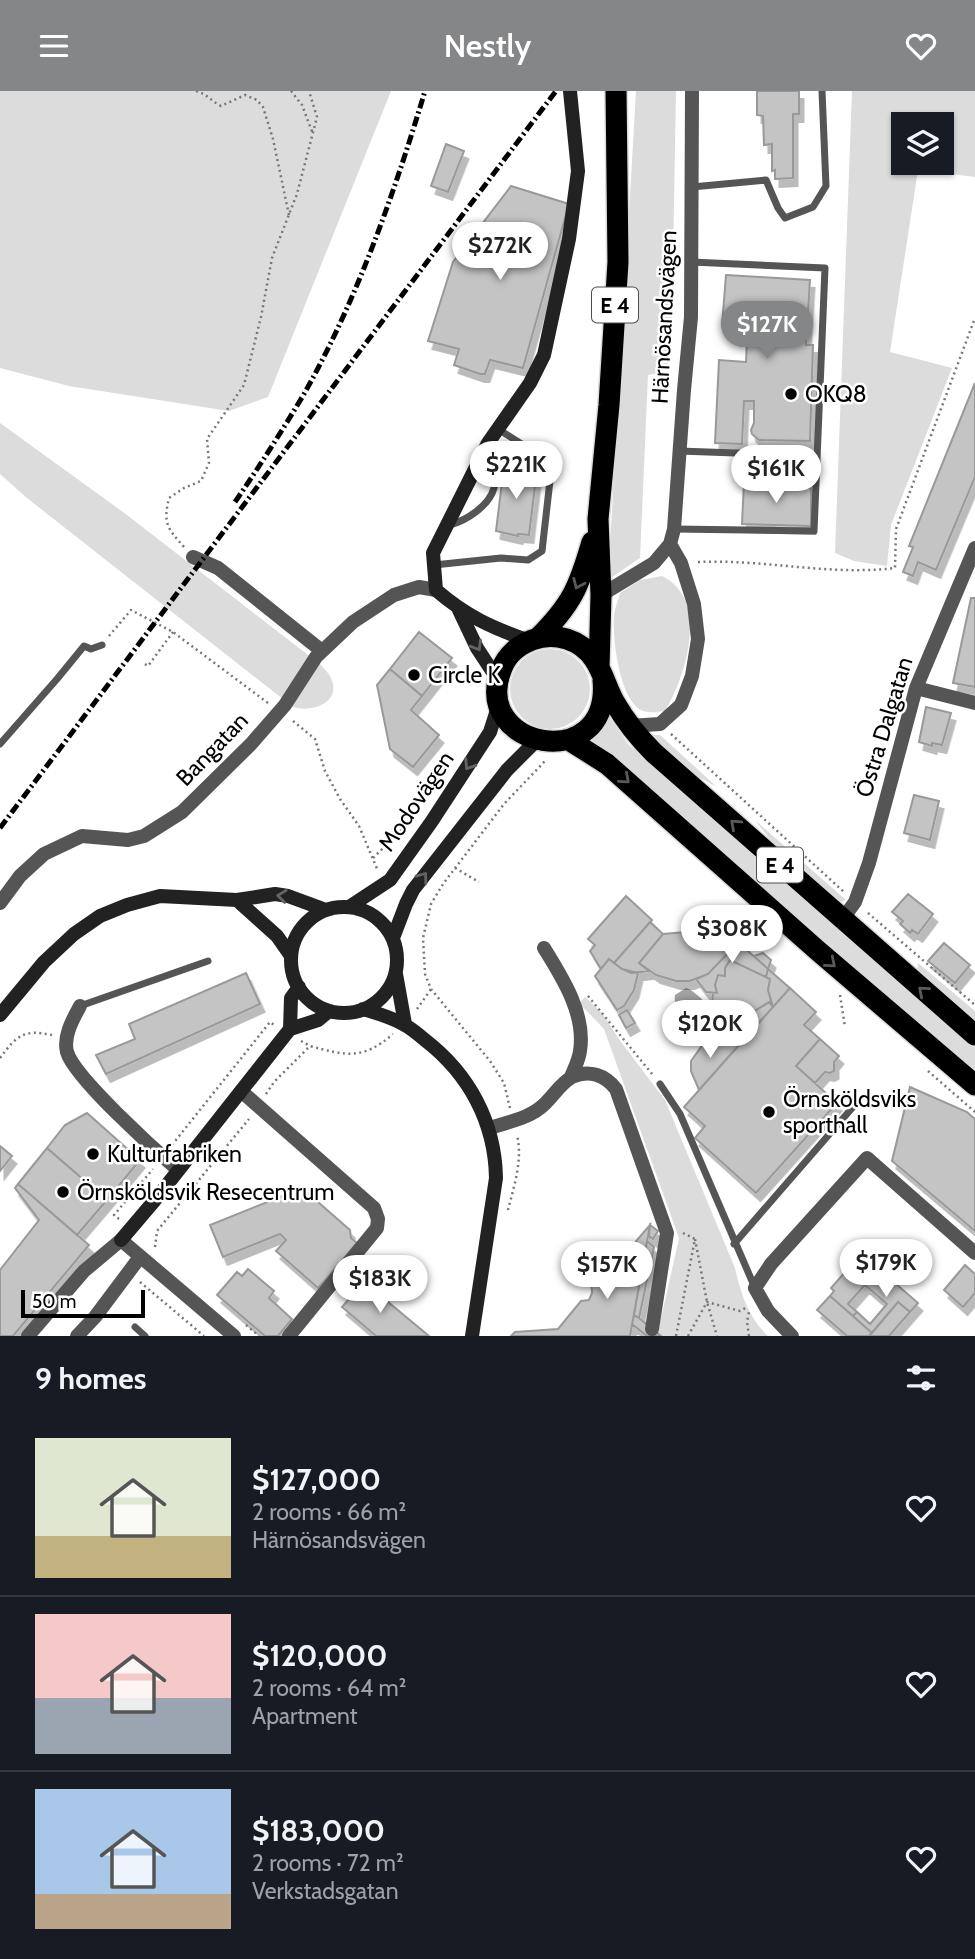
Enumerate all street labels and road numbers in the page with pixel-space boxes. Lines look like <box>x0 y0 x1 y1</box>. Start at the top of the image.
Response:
street label: Härnösandsvägen <box>645 229 683 405</box>
road number: E 4 <box>592 287 638 323</box>
street label: Östra Dalgatan <box>849 654 919 800</box>
street label: Bangatan <box>170 706 254 792</box>
street label: Modovägen <box>372 746 460 856</box>
road number: E 4 <box>757 847 803 883</box>

